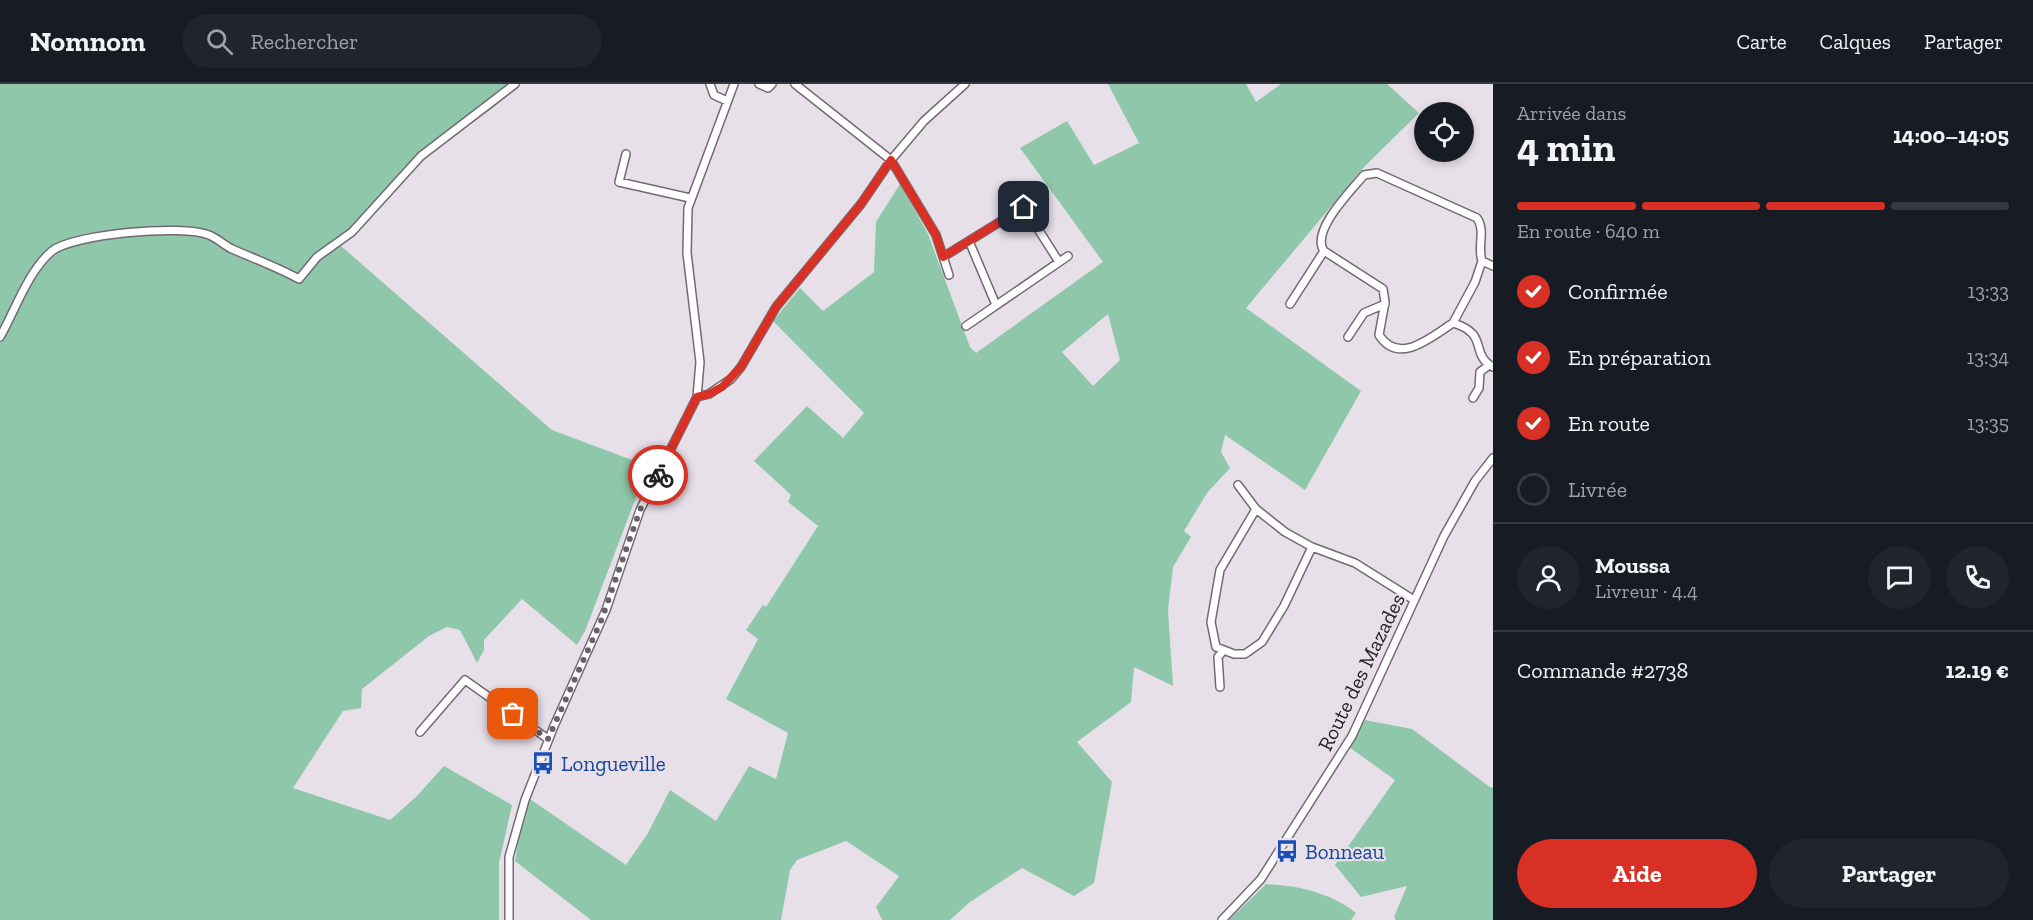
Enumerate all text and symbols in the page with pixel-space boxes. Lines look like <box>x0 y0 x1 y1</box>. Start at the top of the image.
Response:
search box <box>182 14 602 68</box>
text: Nomnom <box>30 25 146 58</box>
icon: search <box>203 25 236 58</box>
text: Rechercher <box>251 28 358 55</box>
text: Carte <box>1736 29 1787 54</box>
text: Calques <box>1820 29 1891 54</box>
text: Partager <box>1924 29 2003 54</box>
text: Arrivée dans <box>1517 101 1626 125</box>
map controls <box>1414 102 1474 162</box>
button: locate <box>1414 102 1474 162</box>
text: 14:00–14:05 <box>1893 122 2009 149</box>
text: 4 min <box>1517 124 1615 171</box>
pin <box>998 181 1049 232</box>
icon: home <box>1007 190 1040 223</box>
text: En route · 640 m <box>1517 219 1660 243</box>
icon: check <box>1517 275 1550 308</box>
text: Confirmée <box>1568 278 1668 305</box>
text: 13:33 <box>1967 279 2009 303</box>
icon: check <box>1517 341 1550 374</box>
text: En préparation <box>1568 344 1711 371</box>
text: 13:34 <box>1966 345 2009 369</box>
icon: check <box>1517 407 1550 440</box>
text: En route <box>1568 410 1650 437</box>
text: 13:35 <box>1967 411 2009 435</box>
courier <box>628 445 688 505</box>
icon: bike <box>642 459 675 492</box>
text: Livrée <box>1568 476 1627 503</box>
button: person <box>1517 546 1580 609</box>
button: chat <box>1868 546 1931 609</box>
button: phone <box>1946 546 2009 609</box>
text: Moussa <box>1595 552 1670 579</box>
text: Livreur · 4.4 <box>1595 579 1698 603</box>
street label: Route des Mazades <box>1312 589 1410 755</box>
text: Commande #2738 <box>1517 657 1688 684</box>
text: 12.19 € <box>1945 657 2009 684</box>
pin <box>487 688 538 739</box>
icon: bag <box>496 697 529 730</box>
bus stop icon: Longueville <box>530 750 556 776</box>
place label: Longueville <box>561 751 666 776</box>
bus stop icon: Bonneau <box>1274 838 1300 864</box>
place label: Bonneau <box>1305 839 1385 864</box>
button: Aide <box>1517 839 1757 908</box>
button: Partager <box>1769 839 2009 908</box>

